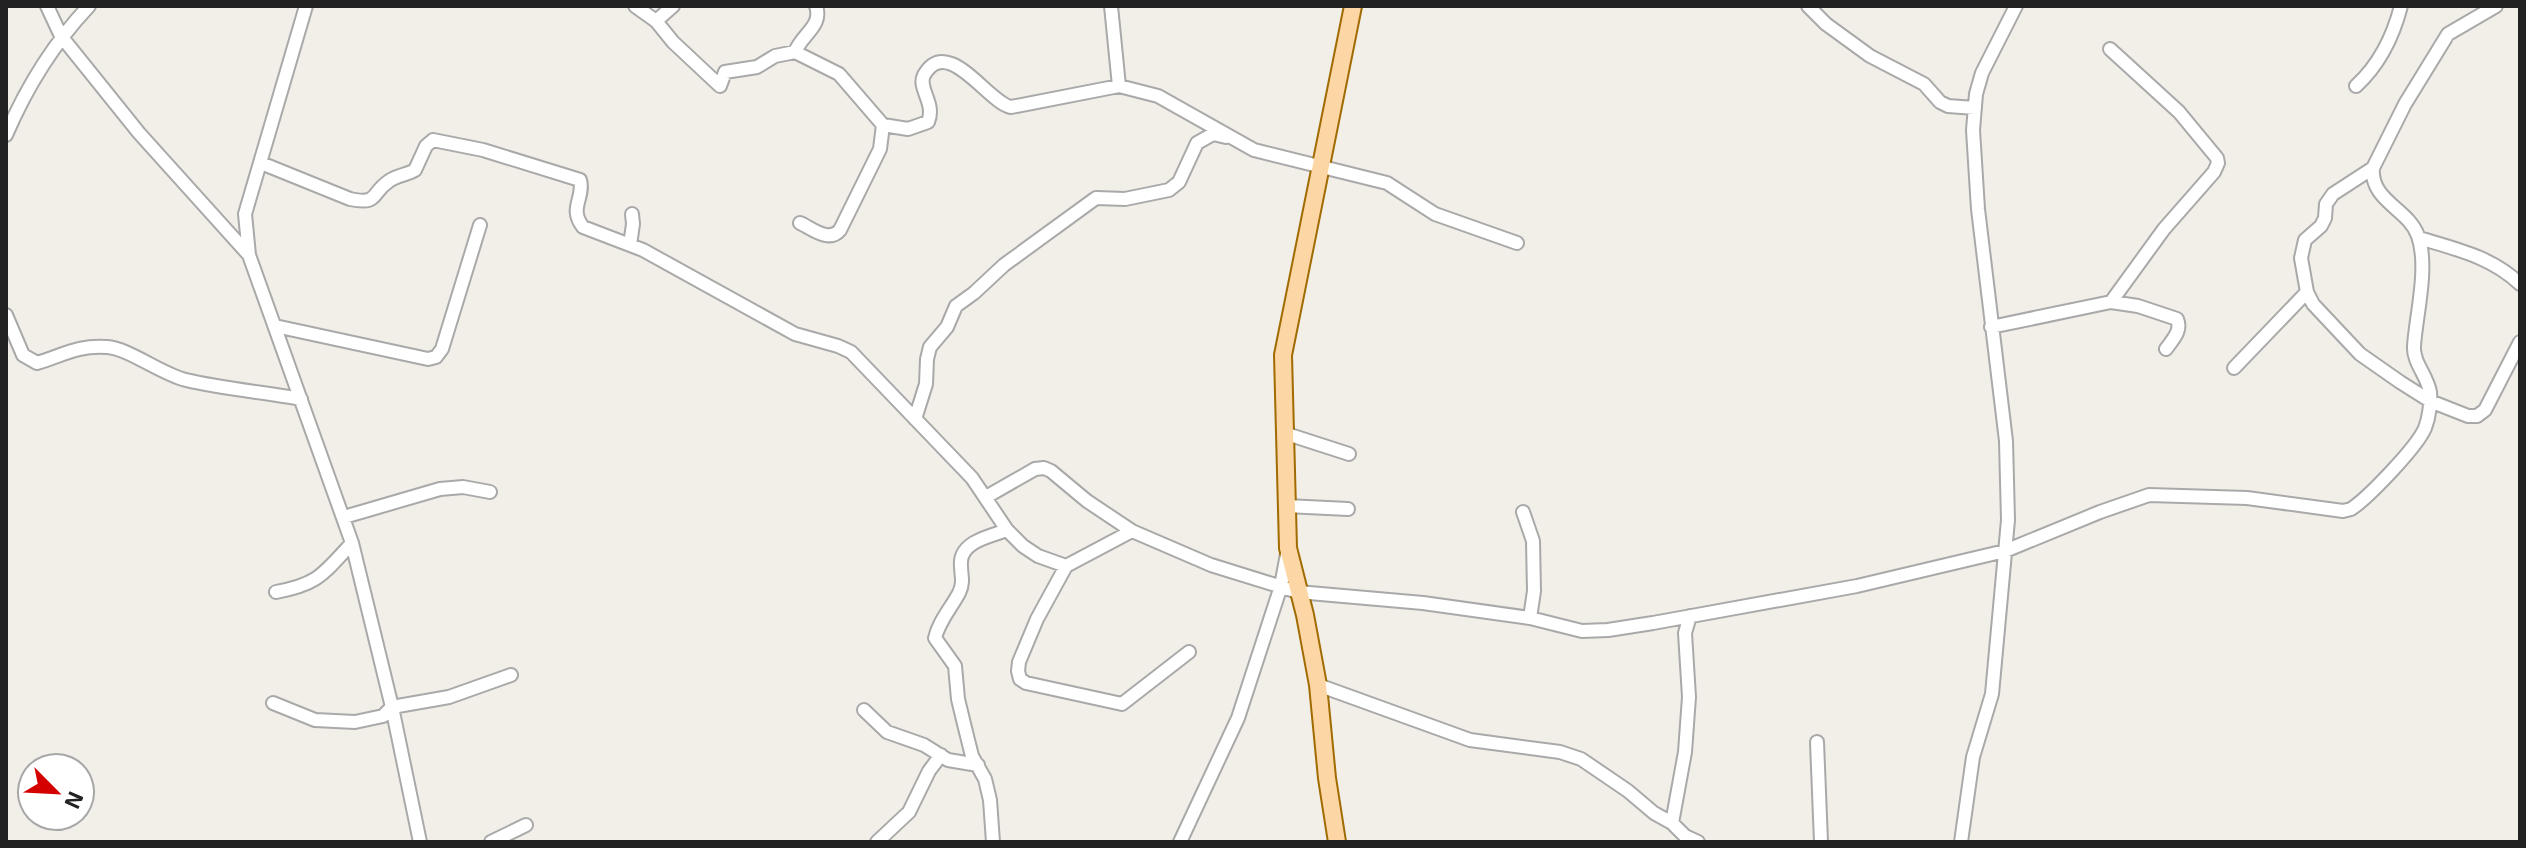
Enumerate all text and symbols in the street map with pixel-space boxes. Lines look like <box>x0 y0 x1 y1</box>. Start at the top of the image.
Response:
north arrow <box>16 752 96 832</box>
text: N <box>60 788 90 813</box>

